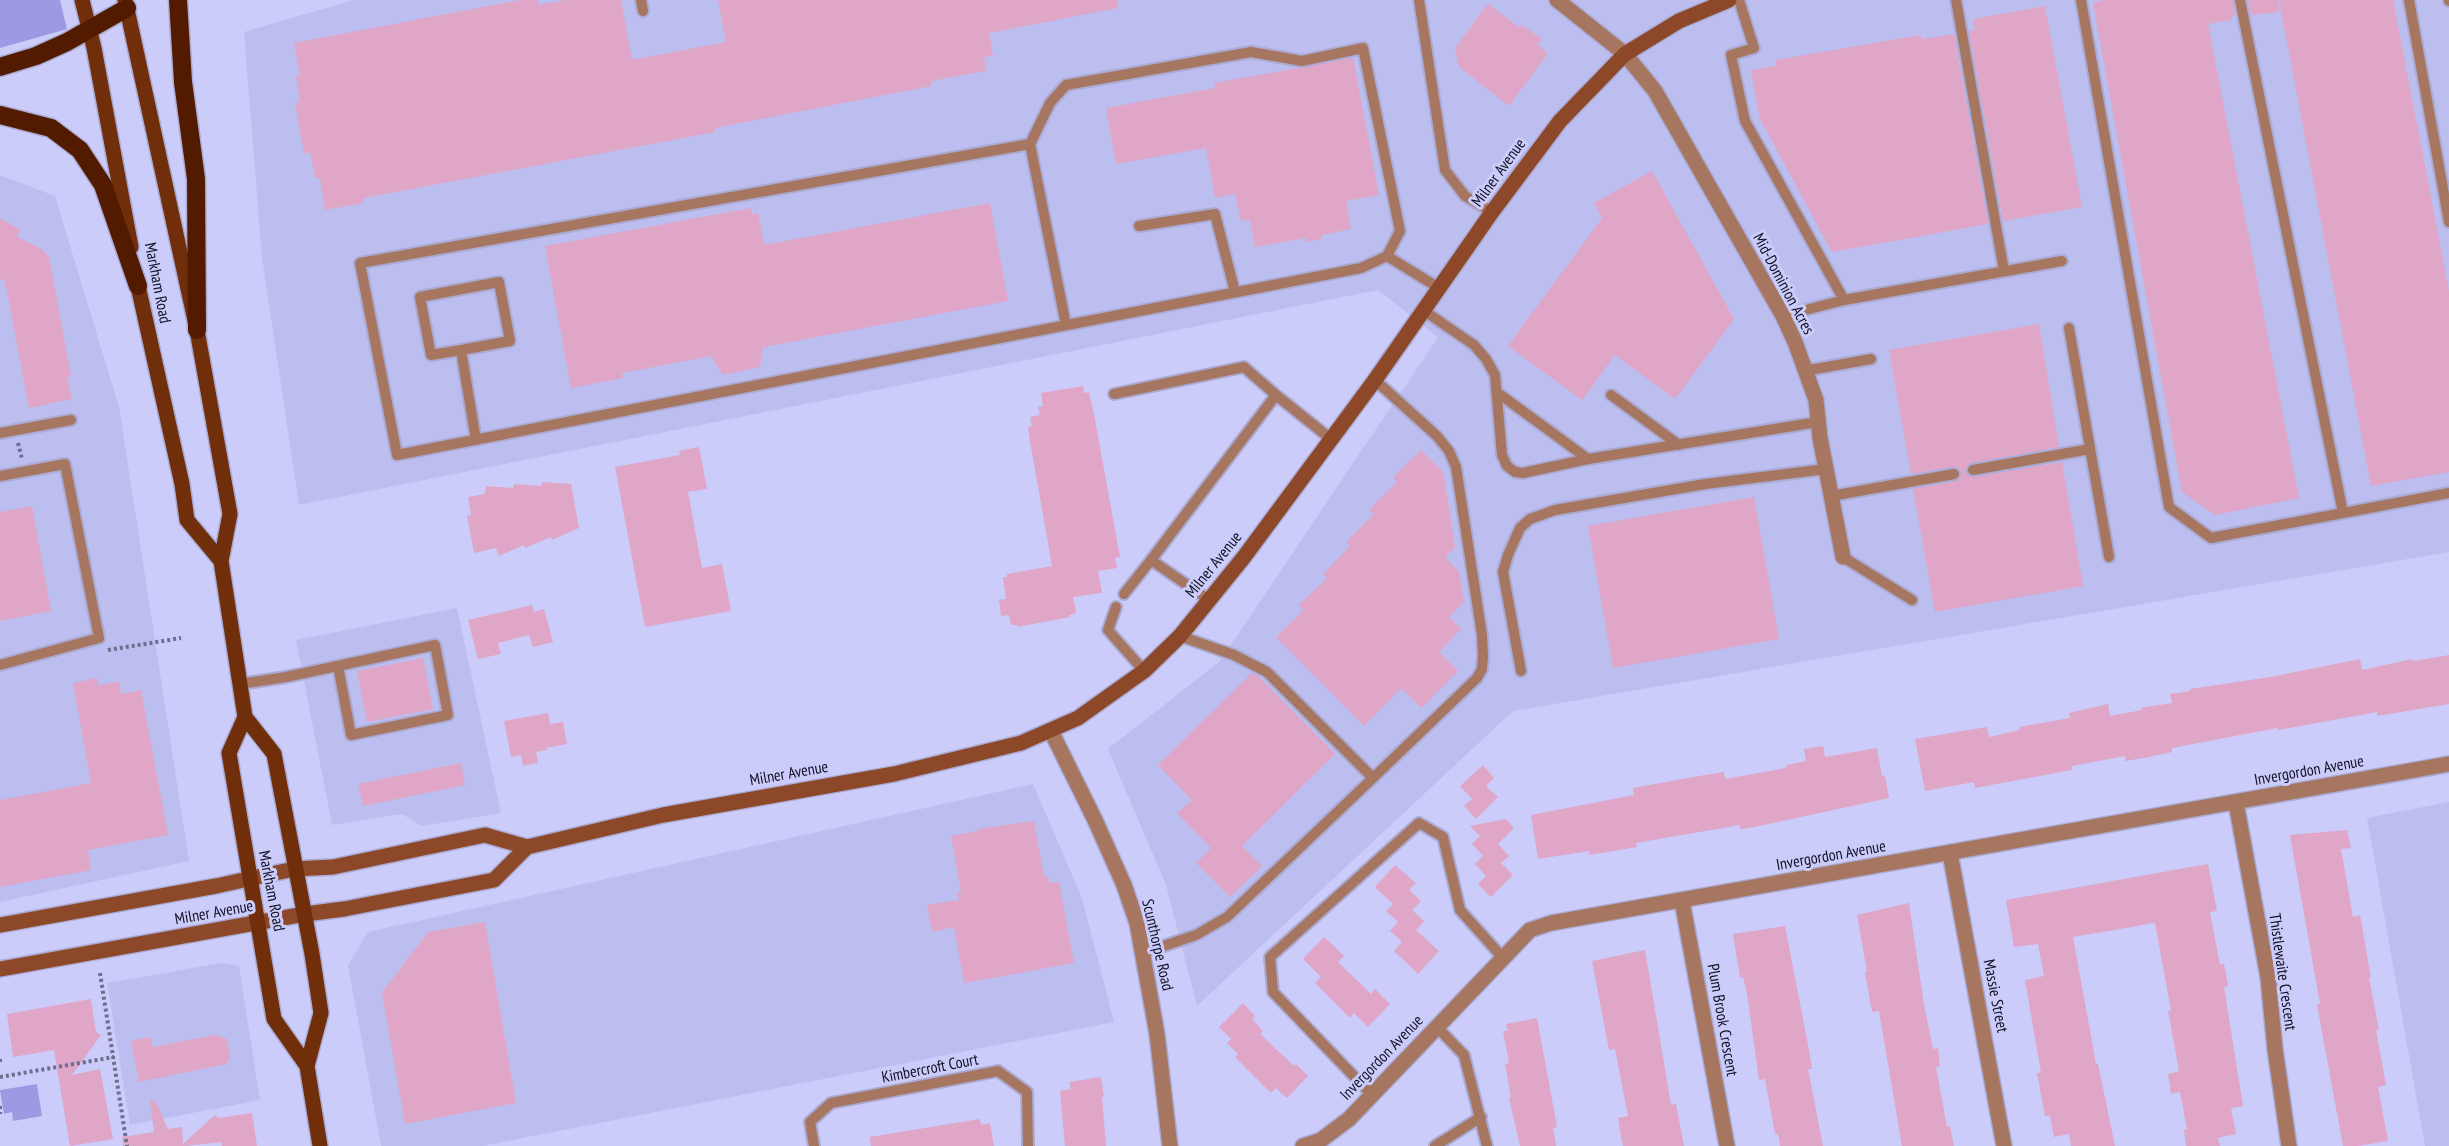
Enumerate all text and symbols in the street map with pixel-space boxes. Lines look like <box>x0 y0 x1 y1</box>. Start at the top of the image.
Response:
street label: Milner Avenue <box>1468 135 1530 211</box>
street label: Mid-Dominion Acres <box>1748 230 1818 338</box>
street label: Markham Road <box>140 241 174 325</box>
street label: Milner Avenue <box>1182 528 1246 602</box>
street label: Invergordon Avenue <box>2253 752 2365 790</box>
street label: Milner Avenue <box>748 758 830 790</box>
street label: Invergordon Avenue <box>1775 837 1887 875</box>
street label: Markham Road <box>254 849 288 933</box>
street label: Milner Avenue <box>173 897 255 929</box>
street label: Scunthorpe Road <box>1137 897 1177 993</box>
street label: Thistlewaite Crescent <box>2264 912 2300 1032</box>
street label: Massie Street <box>1979 958 2011 1034</box>
street label: Plum Brook Crescent <box>1703 962 1741 1078</box>
street label: Invergordon Avenue <box>1337 1011 1427 1105</box>
street label: Kimbercroft Court <box>880 1050 980 1088</box>

